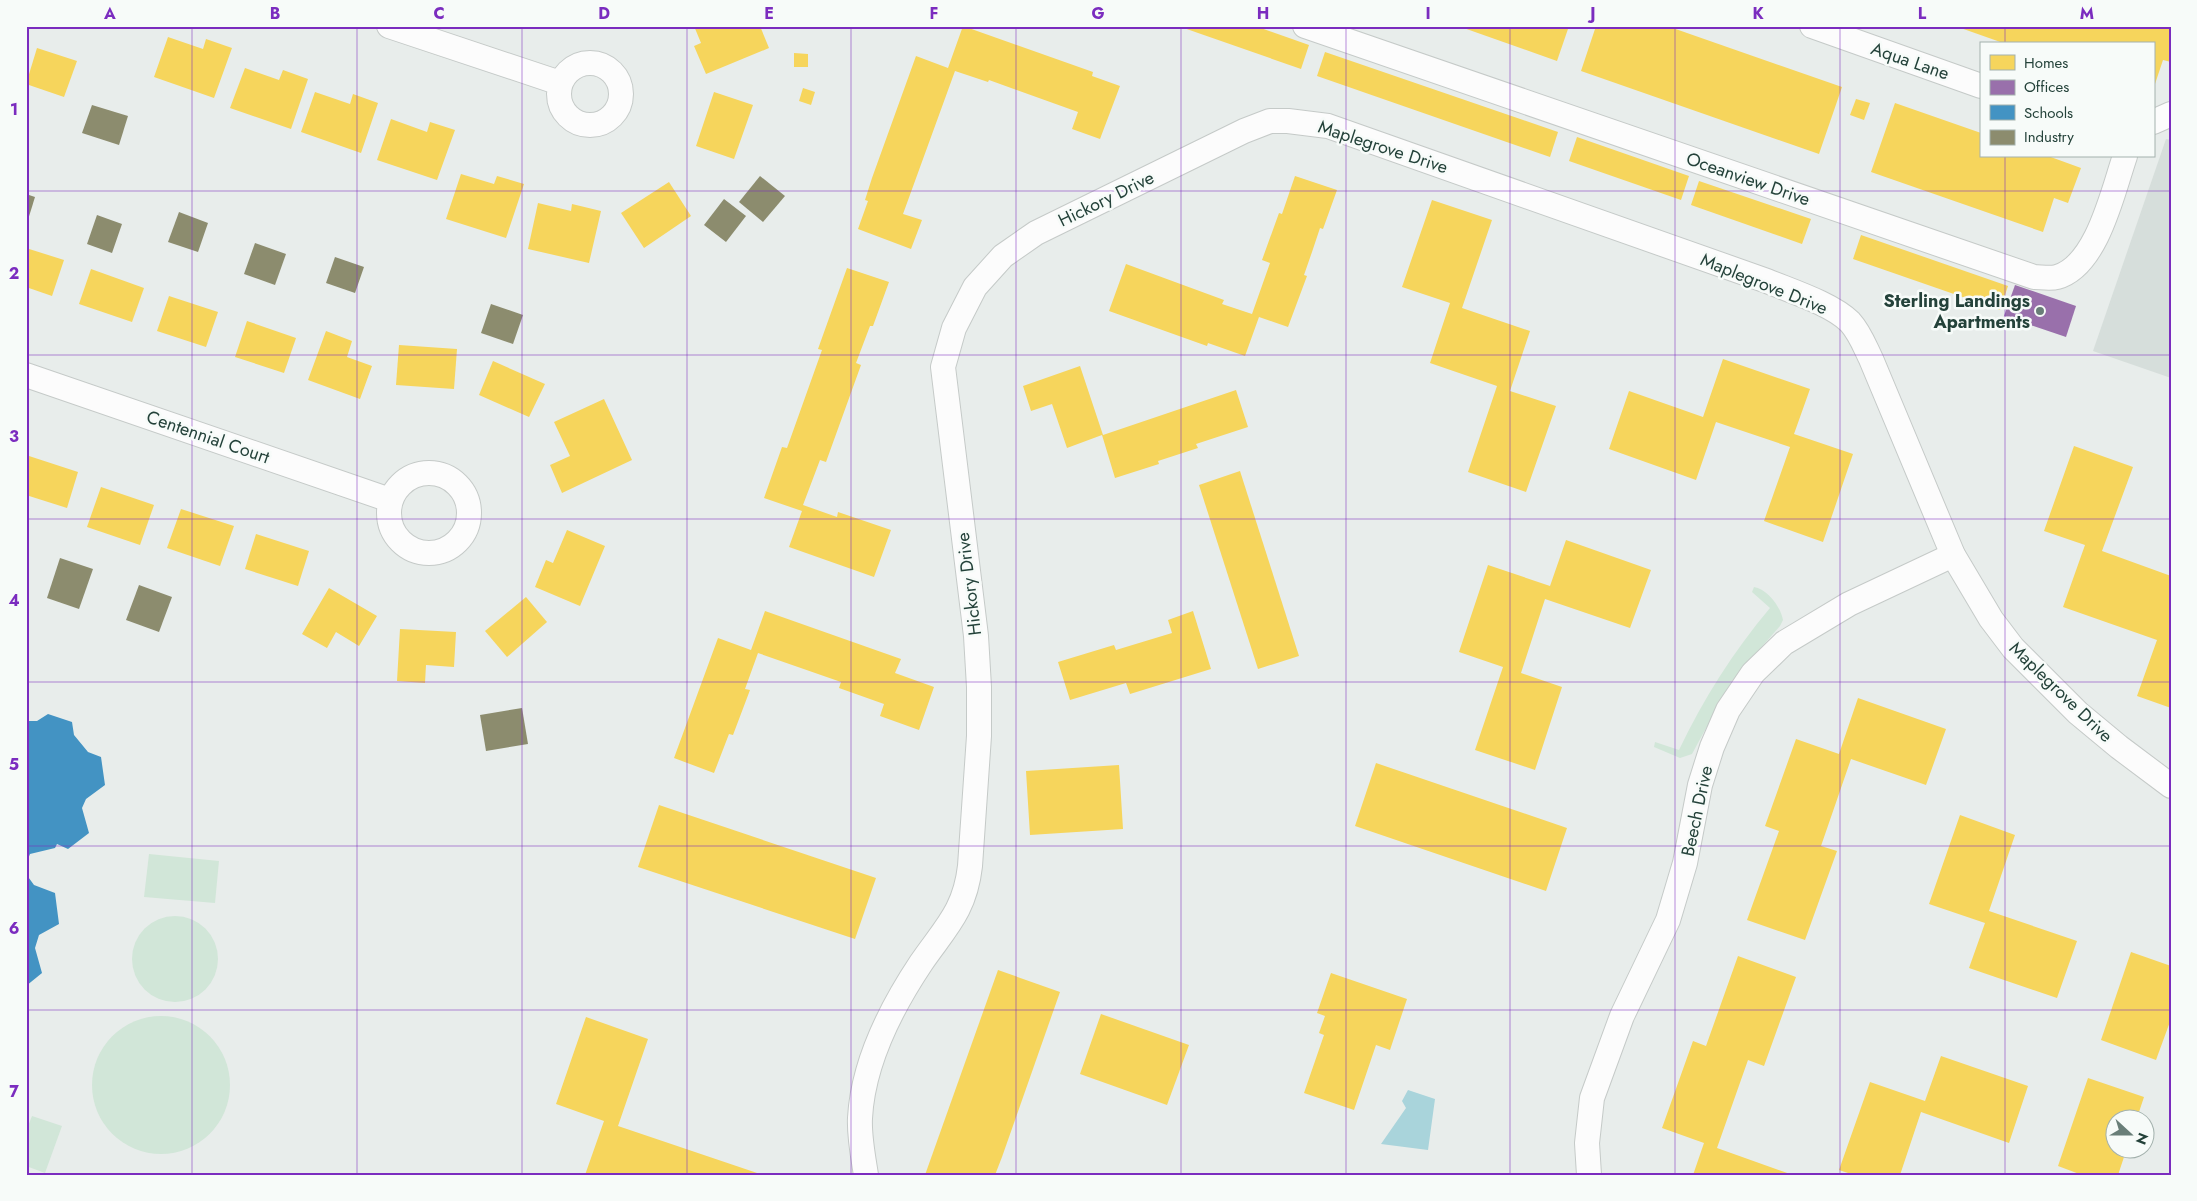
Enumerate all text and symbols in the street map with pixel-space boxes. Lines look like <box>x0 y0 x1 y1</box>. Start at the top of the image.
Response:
text: A <box>103 2 116 25</box>
text: B <box>270 2 280 25</box>
text: C <box>433 2 445 25</box>
text: D <box>598 2 610 25</box>
text: E <box>764 2 774 25</box>
text: F <box>930 2 938 25</box>
text: G <box>1091 2 1105 25</box>
text: H <box>1257 2 1269 25</box>
text: I <box>1425 2 1431 25</box>
text: J <box>1587 2 1596 25</box>
text: K <box>1752 2 1764 25</box>
text: L <box>1918 2 1927 25</box>
text: M <box>2080 2 2094 25</box>
street label: Aqua Lane <box>1867 35 1953 87</box>
legend <box>1980 42 2154 158</box>
text: Homes <box>2024 52 2068 74</box>
text: Offices <box>2024 76 2069 98</box>
text: 1 <box>10 98 18 121</box>
text: Schools <box>2024 102 2073 124</box>
street label: Maplegrove Drive <box>1315 114 1451 180</box>
text: Industry <box>2024 126 2074 148</box>
street label: Oceanview Drive <box>1683 146 1813 212</box>
street label: Hickory Drive <box>1054 165 1158 233</box>
street label: Maplegrove Drive <box>1697 247 1831 321</box>
text: 2 <box>9 262 19 285</box>
place label: Sterling Landings Apartments <box>1884 288 2030 335</box>
marker: Sterling Landings Apartments <box>2034 305 2046 317</box>
street label: Centennial Court <box>143 404 274 470</box>
text: 3 <box>9 425 19 448</box>
street label: Hickory Drive <box>950 531 988 637</box>
text: 4 <box>8 589 20 612</box>
street label: Maplegrove Drive <box>2003 636 2119 748</box>
text: 5 <box>9 753 19 776</box>
street label: Beech Drive <box>1675 763 1719 859</box>
text: 6 <box>9 917 19 940</box>
text: 7 <box>9 1080 19 1103</box>
north arrow <box>2104 1108 2154 1158</box>
text: N <box>2131 1130 2153 1147</box>

